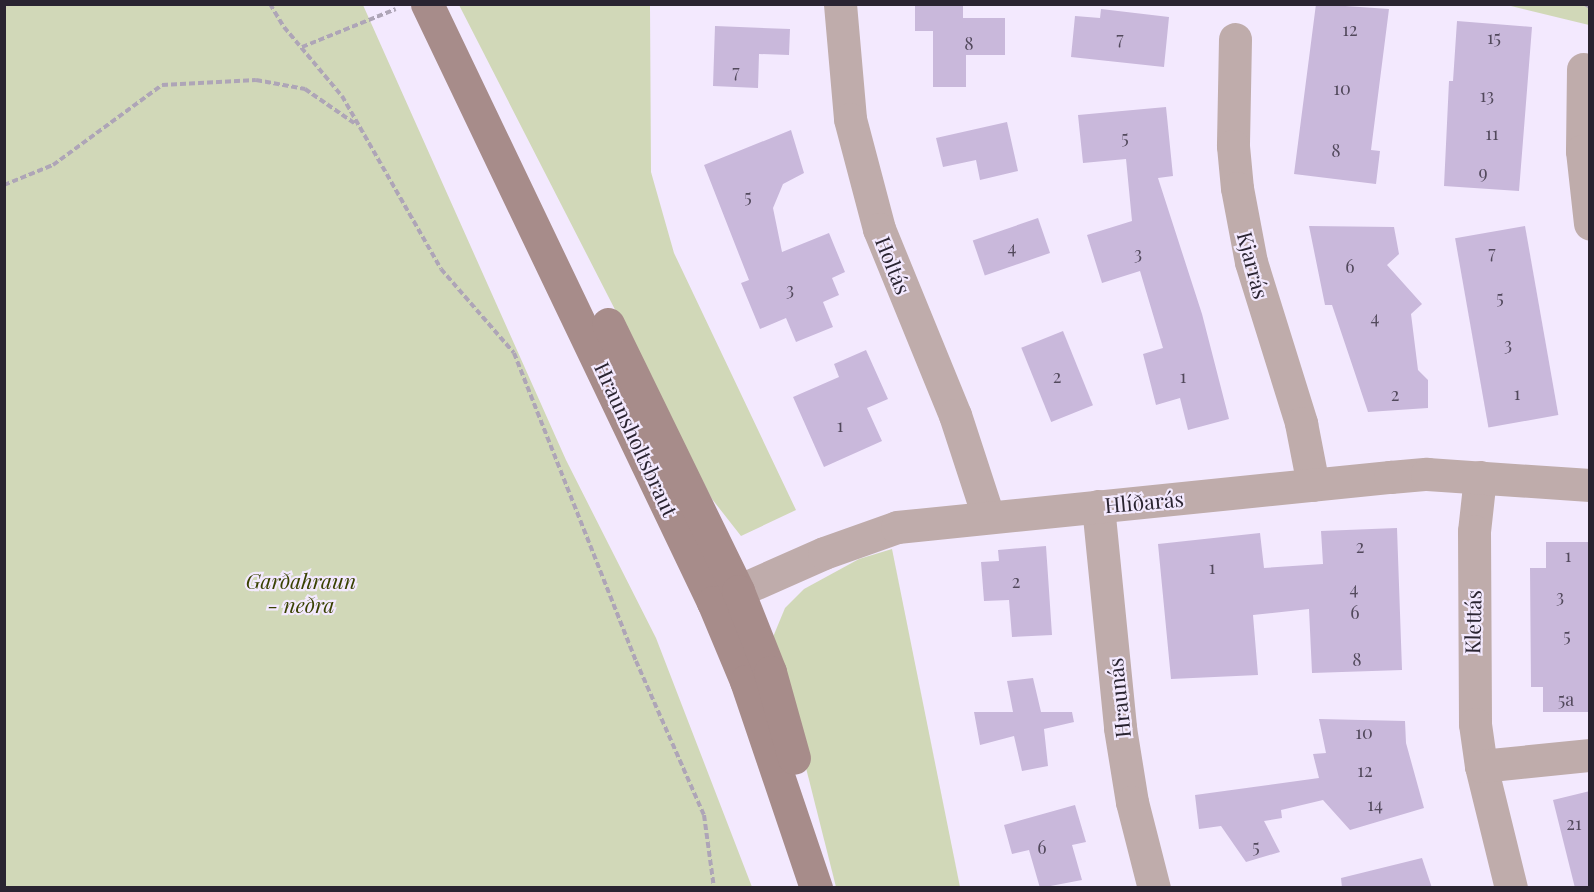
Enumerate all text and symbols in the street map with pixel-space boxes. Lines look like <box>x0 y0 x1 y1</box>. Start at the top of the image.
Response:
house number: 12 <box>1342 18 1358 40</box>
house number: 15 <box>1487 26 1501 48</box>
house number: 7 <box>1116 27 1124 49</box>
house number: 8 <box>964 32 974 54</box>
house number: 7 <box>732 60 740 82</box>
house number: 10 <box>1333 77 1351 99</box>
house number: 13 <box>1480 84 1494 106</box>
house number: 11 <box>1485 122 1499 144</box>
house number: 5 <box>1121 126 1129 148</box>
house number: 8 <box>1331 139 1341 161</box>
house number: 9 <box>1478 161 1488 183</box>
house number: 5 <box>744 185 752 207</box>
street label: Kjarrás <box>1233 229 1275 301</box>
street label: Holtás <box>871 232 917 298</box>
house number: 4 <box>1008 236 1016 258</box>
house number: 7 <box>1488 241 1496 263</box>
house number: 3 <box>1134 242 1142 264</box>
house number: 6 <box>1345 255 1355 277</box>
house number: 3 <box>786 278 794 300</box>
house number: 5 <box>1496 286 1504 308</box>
house number: 4 <box>1371 306 1379 328</box>
house number: 3 <box>1504 333 1512 355</box>
street label: Hraunsholtsbraut <box>590 358 684 520</box>
house number: 2 <box>1053 365 1061 387</box>
house number: 1 <box>1180 365 1186 387</box>
house number: 1 <box>1514 382 1520 404</box>
house number: 2 <box>1391 383 1399 405</box>
house number: 1 <box>837 414 843 436</box>
street label: Hlíðarás <box>1103 485 1185 517</box>
house number: 2 <box>1356 535 1364 557</box>
house number: 1 <box>1565 544 1571 566</box>
house number: 1 <box>1209 556 1215 578</box>
park label: Garðahraun - neðra <box>246 567 356 617</box>
house number: 2 <box>1012 570 1020 592</box>
house number: 4 <box>1350 577 1358 599</box>
house number: 3 <box>1556 585 1564 607</box>
street label: Klettás <box>1459 590 1485 654</box>
house number: 6 <box>1350 601 1360 623</box>
house number: 5 <box>1563 624 1571 646</box>
house number: 8 <box>1352 648 1362 670</box>
street label: Hraunás <box>1101 657 1135 739</box>
house number: 5a <box>1558 688 1574 710</box>
house number: 10 <box>1355 721 1373 743</box>
house number: 12 <box>1357 759 1373 781</box>
house number: 14 <box>1367 793 1383 815</box>
house number: 21 <box>1566 812 1582 834</box>
house number: 5 <box>1252 835 1260 857</box>
house number: 6 <box>1037 836 1047 858</box>

